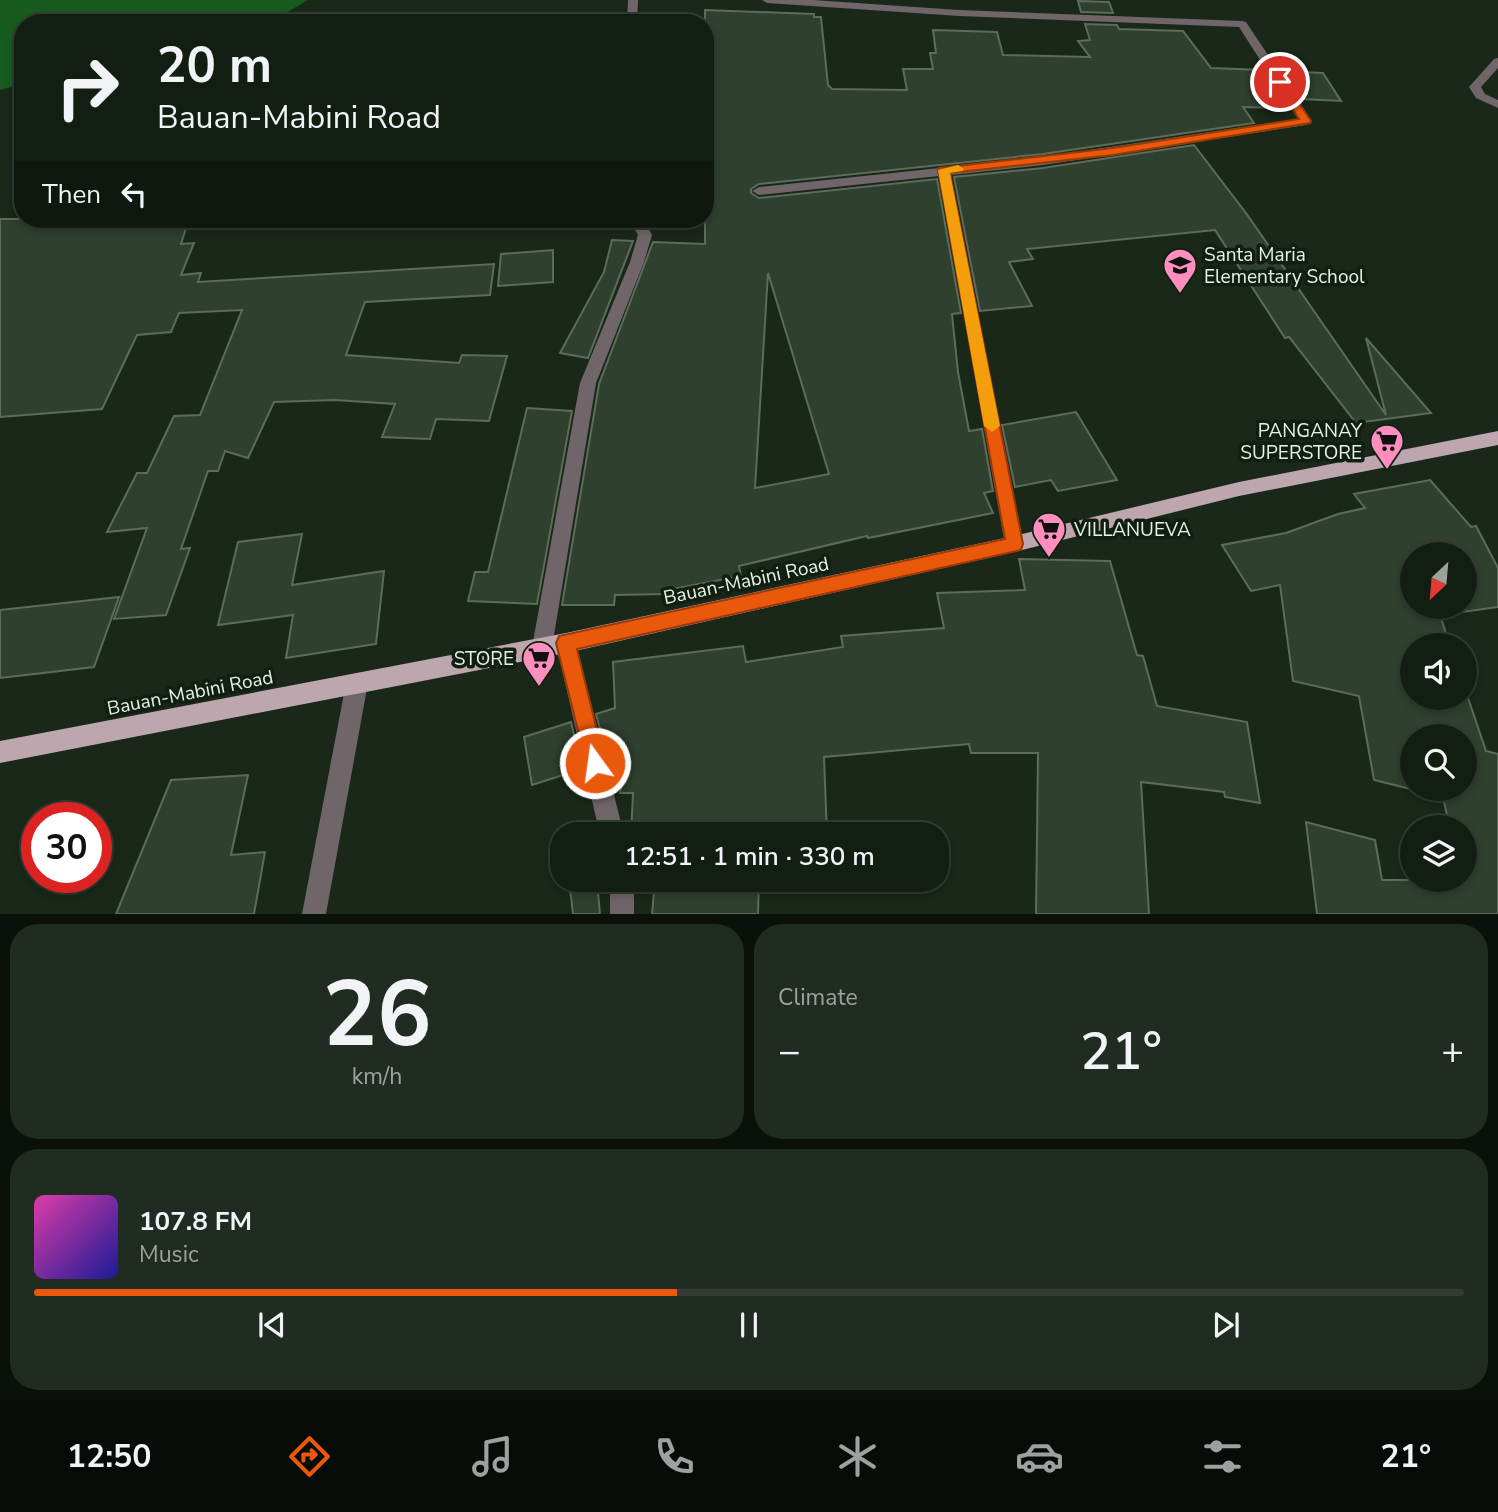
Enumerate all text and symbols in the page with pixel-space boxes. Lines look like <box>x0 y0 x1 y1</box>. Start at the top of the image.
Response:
text: 20 m <box>157 32 272 99</box>
icon: right <box>42 42 133 133</box>
pin <box>1250 52 1310 112</box>
icon: arrive <box>1261 63 1299 101</box>
text: Bauan-Mabini Road <box>157 96 441 139</box>
icon: left <box>115 175 153 213</box>
text: Then <box>42 177 101 212</box>
place label: Santa Maria Elementary School <box>1204 242 1365 290</box>
school or university icon: Santa Maria Elementary School <box>1161 246 1199 295</box>
place label: PANGANAY SUPERSTORE <box>1240 418 1363 466</box>
supermarket icon: PANGANAY SUPERSTORE <box>1368 422 1406 471</box>
supermarket icon: VILLANUEVA <box>1030 510 1068 559</box>
place label: VILLANUEVA <box>1073 517 1191 543</box>
north arrow <box>1400 542 1477 620</box>
map controls <box>1400 542 1477 892</box>
street label: Bauan-Mabini Road <box>661 551 831 611</box>
button: sound <box>1400 633 1477 710</box>
supermarket icon: STORE <box>520 639 558 688</box>
place label: STORE <box>454 646 514 672</box>
street label: Bauan-Mabini Road <box>105 664 275 722</box>
button: search <box>1400 724 1477 801</box>
position arrow <box>558 726 632 800</box>
speed limit sign: 30 <box>21 802 112 893</box>
button: layers <box>1400 815 1477 892</box>
text: 12:51 · 1 min · 330 m <box>624 839 875 874</box>
text: 26 <box>322 953 432 1077</box>
text: Climate <box>778 982 858 1013</box>
text: 21° <box>1080 1016 1162 1087</box>
text: − <box>778 1026 801 1077</box>
text: + <box>1441 1026 1464 1077</box>
text: km/h <box>352 1061 402 1092</box>
text: 107.8 FM <box>139 1204 252 1239</box>
text: Music <box>139 1239 199 1270</box>
icon: previous <box>253 1306 291 1344</box>
icon: pause <box>730 1306 768 1344</box>
icon: next <box>1207 1306 1245 1344</box>
icon: directions <box>285 1432 334 1481</box>
icon: music <box>468 1432 517 1481</box>
icon: phone <box>650 1432 699 1481</box>
icon: climate <box>833 1432 882 1481</box>
icon: car <box>1015 1432 1064 1481</box>
icon: filters <box>1198 1432 1247 1481</box>
text: 12:50 <box>67 1435 152 1478</box>
text: 21° <box>1381 1435 1431 1478</box>

